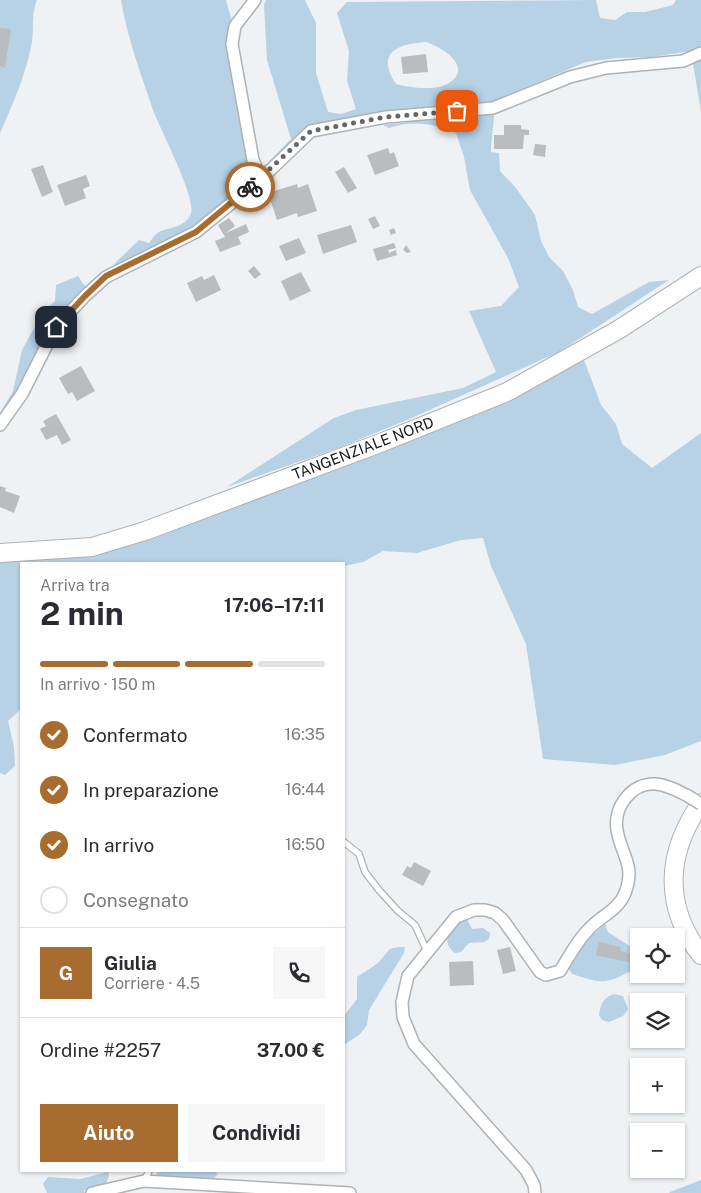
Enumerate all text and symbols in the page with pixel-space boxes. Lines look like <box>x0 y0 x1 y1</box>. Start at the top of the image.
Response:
pin <box>436 90 478 132</box>
icon: bag <box>443 97 471 125</box>
courier <box>225 162 275 212</box>
icon: bike <box>236 173 264 201</box>
pin <box>35 306 77 348</box>
icon: home <box>42 313 70 341</box>
street label: TANGENZIALE NORD <box>290 413 436 483</box>
text: Arriva tra <box>40 576 110 595</box>
text: 17:06–17:11 <box>224 594 325 616</box>
text: 2 min <box>40 595 124 632</box>
text: In arrivo · 150 m <box>40 675 155 694</box>
icon: check <box>40 721 68 749</box>
text: Confermato <box>83 724 187 746</box>
text: 16:35 <box>285 725 325 744</box>
icon: check <box>40 776 68 804</box>
text: In preparazione <box>83 779 219 801</box>
text: 16:44 <box>285 780 325 799</box>
icon: check <box>40 831 68 859</box>
text: In arrivo <box>83 834 154 856</box>
text: 16:50 <box>285 835 325 854</box>
text: Consegnato <box>83 889 189 911</box>
map controls <box>630 928 685 1178</box>
button: locate <box>630 928 685 983</box>
button: phone <box>273 947 325 999</box>
text: Giulia <box>104 952 157 974</box>
text: G <box>59 962 73 984</box>
text: Corriere · 4.5 <box>104 974 200 993</box>
button: layers <box>630 993 685 1048</box>
text: Ordine #2257 <box>40 1039 161 1061</box>
text: 37.00 € <box>257 1039 325 1061</box>
button: + <box>630 1058 685 1113</box>
button: Aiuto <box>40 1104 178 1162</box>
button: Condividi <box>188 1104 325 1162</box>
button: − <box>630 1123 685 1178</box>

